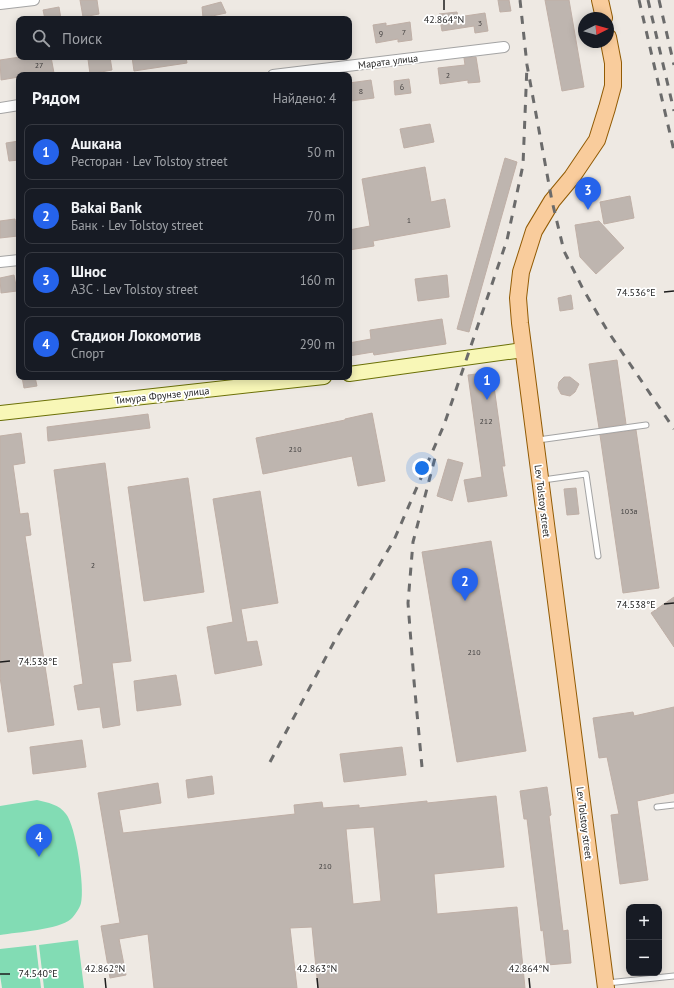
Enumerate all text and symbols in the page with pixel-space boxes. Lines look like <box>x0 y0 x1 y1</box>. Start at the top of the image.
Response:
north arrow <box>578 12 614 48</box>
text: 42.864°N <box>424 13 464 26</box>
search box <box>16 16 352 60</box>
house number: 3 <box>478 18 482 28</box>
icon: search <box>30 27 52 49</box>
house number: 7 <box>402 27 406 37</box>
house number: 9 <box>379 28 383 38</box>
text: Поиск <box>62 29 102 48</box>
street label: Марата улица <box>357 51 419 72</box>
house number: 27 <box>35 60 43 70</box>
house number: 2 <box>446 70 450 80</box>
house number: 6 <box>400 82 404 92</box>
house number: 8 <box>359 86 363 96</box>
text: Рядом <box>32 87 80 109</box>
text: Найдено: 4 <box>273 90 336 107</box>
text: Ашкана <box>71 134 122 153</box>
text: 1 <box>42 144 50 161</box>
text: 50 m <box>307 144 335 161</box>
text: Ресторан · Lev Tolstoy street <box>71 153 228 170</box>
pin: 3 <box>575 177 601 210</box>
text: Bakai Bank <box>71 198 142 217</box>
text: 2 <box>42 208 50 225</box>
text: 70 m <box>307 208 335 225</box>
house number: 1 <box>407 215 411 225</box>
text: Банк · Lev Tolstoy street <box>71 217 203 234</box>
text: Шнос <box>71 262 107 281</box>
text: 3 <box>42 272 50 289</box>
text: 160 m <box>300 272 335 289</box>
text: АЗС · Lev Tolstoy street <box>71 281 198 298</box>
text: 74.536°E <box>617 286 656 299</box>
text: Стадион Локомотив <box>71 326 201 345</box>
text: 4 <box>42 336 50 353</box>
text: 290 m <box>300 336 335 353</box>
text: Спорт <box>71 345 104 362</box>
pin: 1 <box>474 367 500 400</box>
street label: Тимура Фрунзе улица <box>114 384 210 407</box>
house number: 212 <box>479 416 493 426</box>
house number: 210 <box>288 444 302 454</box>
your location <box>412 458 432 478</box>
street label: Lev Tolstoy street <box>532 464 553 539</box>
house number: 103а <box>620 506 638 516</box>
house number: 2 <box>91 560 95 570</box>
pin: 2 <box>452 568 478 601</box>
text: 74.538°E <box>617 598 656 611</box>
house number: 210 <box>467 647 481 657</box>
text: 74.538°E <box>19 655 58 668</box>
street label: Lev Tolstoy street <box>574 786 595 861</box>
pin: 4 <box>26 824 52 857</box>
house number: 210 <box>318 861 332 871</box>
map controls <box>626 904 662 976</box>
button: + <box>626 904 662 940</box>
button: − <box>626 940 662 976</box>
text: 42.862°N <box>85 962 125 975</box>
text: 42.863°N <box>297 962 337 975</box>
text: 42.864°N <box>509 962 549 975</box>
text: 74.540°E <box>19 967 58 980</box>

